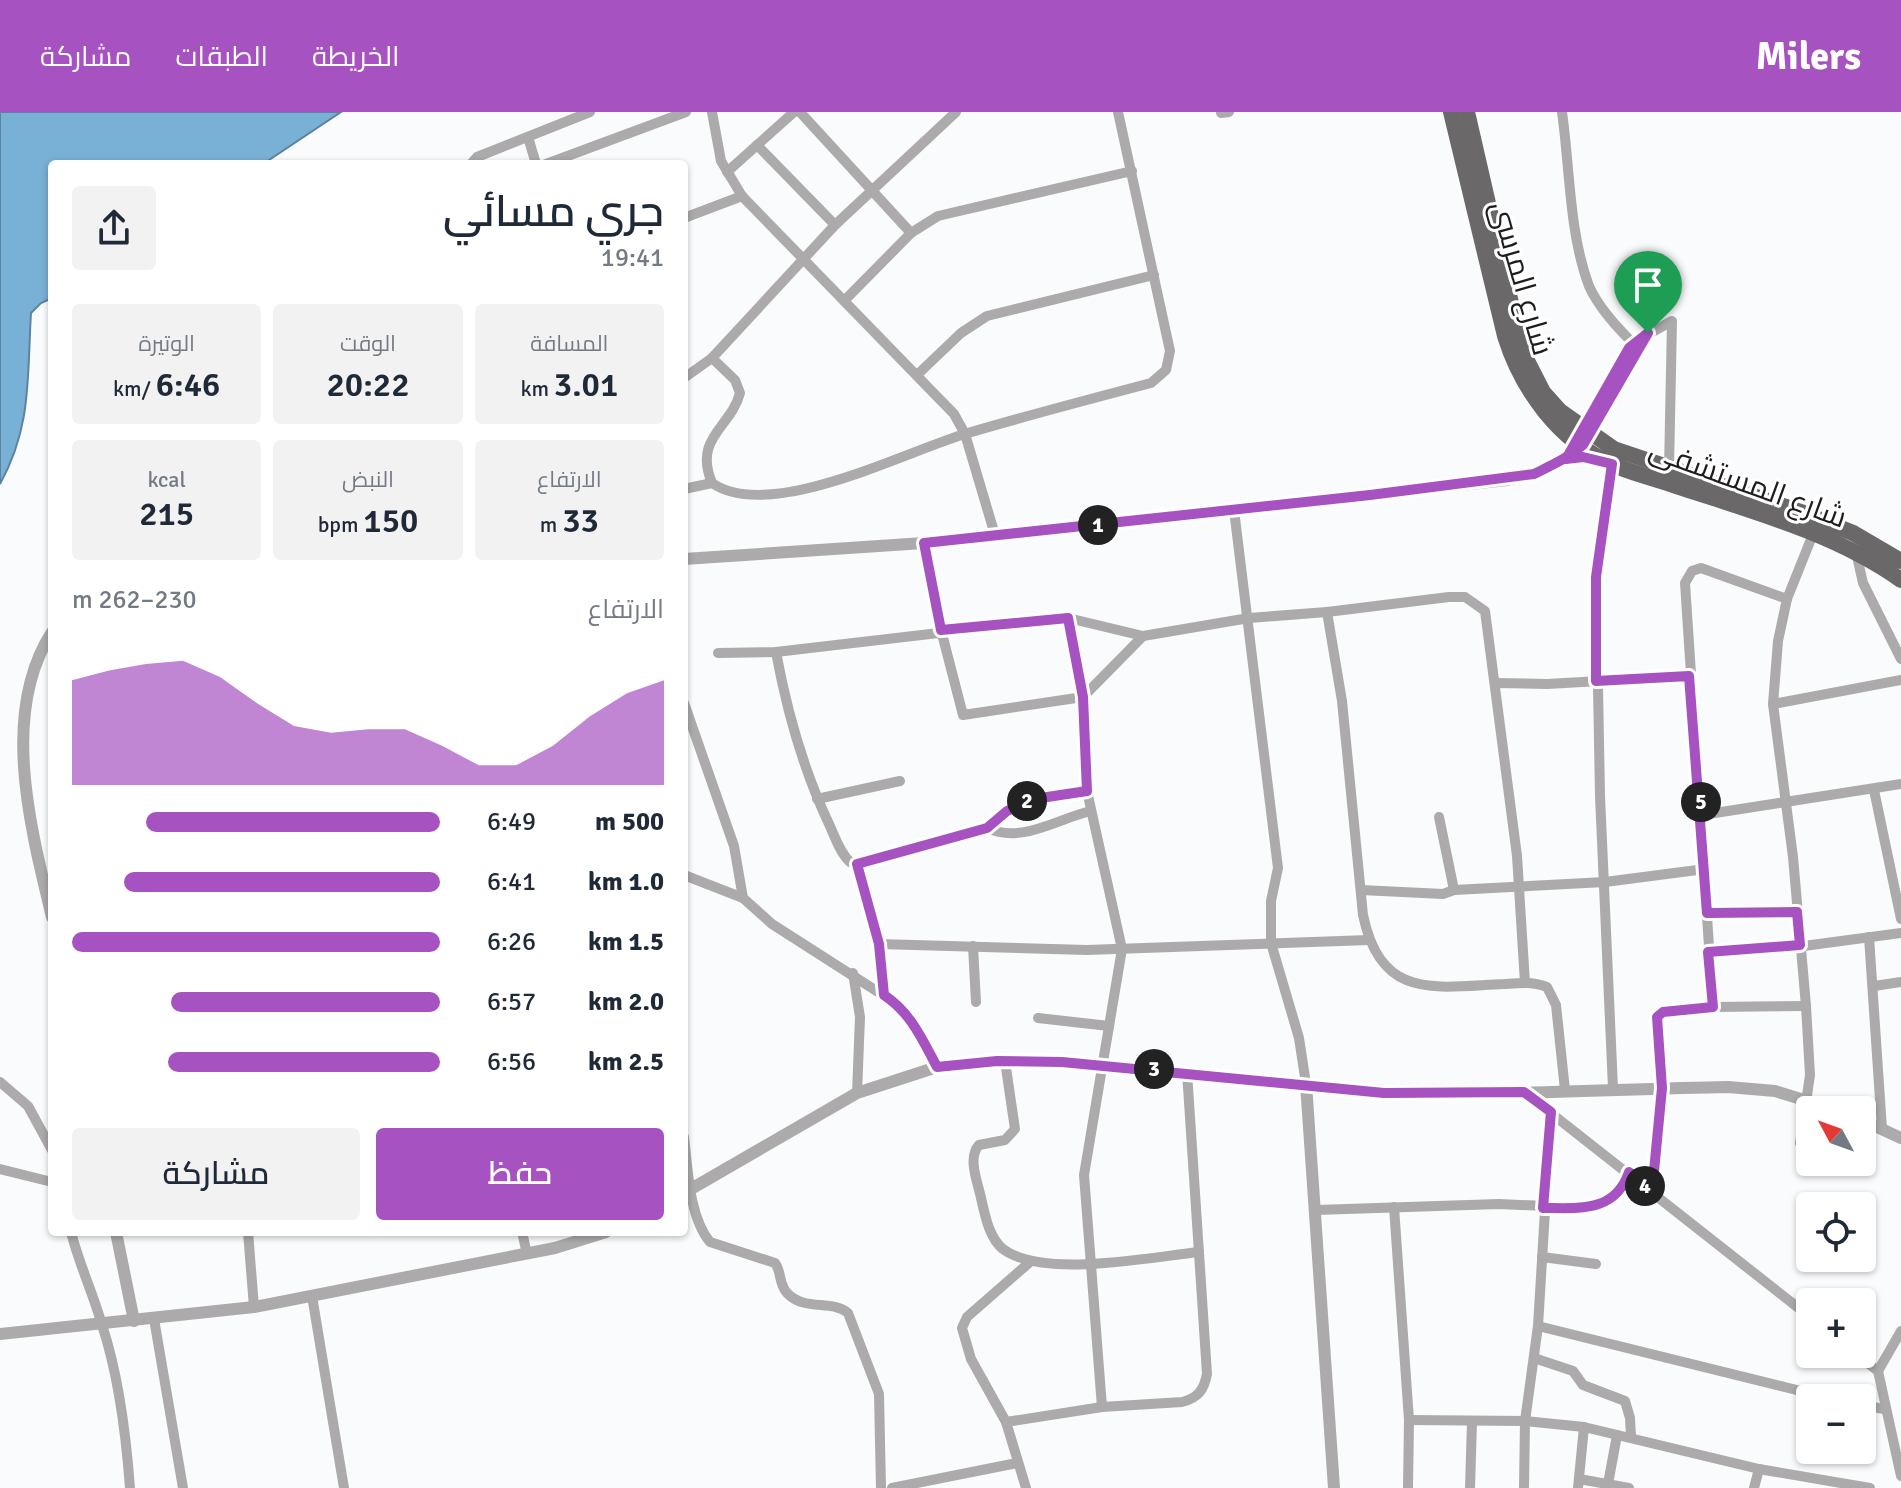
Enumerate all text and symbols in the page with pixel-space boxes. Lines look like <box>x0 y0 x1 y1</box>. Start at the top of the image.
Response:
text: Milers <box>1756 33 1861 80</box>
text: مشاركة <box>40 40 131 74</box>
text: الطبقات <box>175 40 268 74</box>
text: الخريطة <box>312 40 399 74</box>
text: جري مسائي <box>443 185 664 239</box>
button: share <box>72 186 156 270</box>
street label: شارع المرسى <box>1481 197 1561 360</box>
text: 19:41 <box>601 242 664 274</box>
pin <box>1614 251 1682 333</box>
icon: arrive <box>1626 263 1670 307</box>
text: الوتيرة <box>138 330 195 357</box>
text: الوقت <box>340 330 396 357</box>
text: المسافة <box>530 330 608 357</box>
text: 6:46 <box>156 364 220 406</box>
text: 20:22 <box>326 364 410 406</box>
text: 3.01 <box>554 364 618 406</box>
text: /km <box>113 375 156 402</box>
text: km <box>520 375 554 402</box>
street label: شارع المستشفى <box>1644 431 1852 537</box>
text: kcal <box>147 466 186 493</box>
text: النبض <box>342 466 394 493</box>
text: الارتفاع <box>537 466 602 493</box>
text: 215 <box>139 493 194 535</box>
text: 150 <box>363 500 418 542</box>
text: 33 <box>562 500 599 542</box>
pin: 1 <box>1078 505 1118 545</box>
text: bpm <box>318 511 363 538</box>
text: m <box>540 511 562 538</box>
text: 1 <box>1092 511 1104 538</box>
text: 230–262 m <box>72 584 197 616</box>
text: الارتفاع <box>588 594 664 626</box>
pin: 2 <box>1007 781 1047 821</box>
pin: 5 <box>1681 782 1721 822</box>
text: 2 <box>1021 787 1033 814</box>
text: 5 <box>1695 788 1707 815</box>
text: 6:49 <box>487 806 536 838</box>
text: 500 m <box>595 806 664 838</box>
text: 6:41 <box>487 866 536 898</box>
text: 1.0 km <box>588 866 664 898</box>
text: 6:26 <box>487 926 536 958</box>
text: 1.5 km <box>588 926 664 958</box>
text: 6:57 <box>487 986 536 1018</box>
text: 2.0 km <box>588 986 664 1018</box>
text: 6:56 <box>487 1046 536 1078</box>
text: 2.5 km <box>588 1046 664 1078</box>
pin: 3 <box>1134 1049 1174 1089</box>
text: 3 <box>1148 1055 1160 1082</box>
north arrow <box>1796 1096 1876 1176</box>
map controls <box>1796 1096 1876 1464</box>
button: مشاركة <box>72 1128 360 1220</box>
button: حفظ <box>376 1128 664 1220</box>
pin: 4 <box>1625 1166 1665 1206</box>
text: 4 <box>1639 1172 1651 1199</box>
button: locate <box>1796 1192 1876 1272</box>
button: + <box>1796 1288 1876 1368</box>
button: − <box>1796 1384 1876 1464</box>

